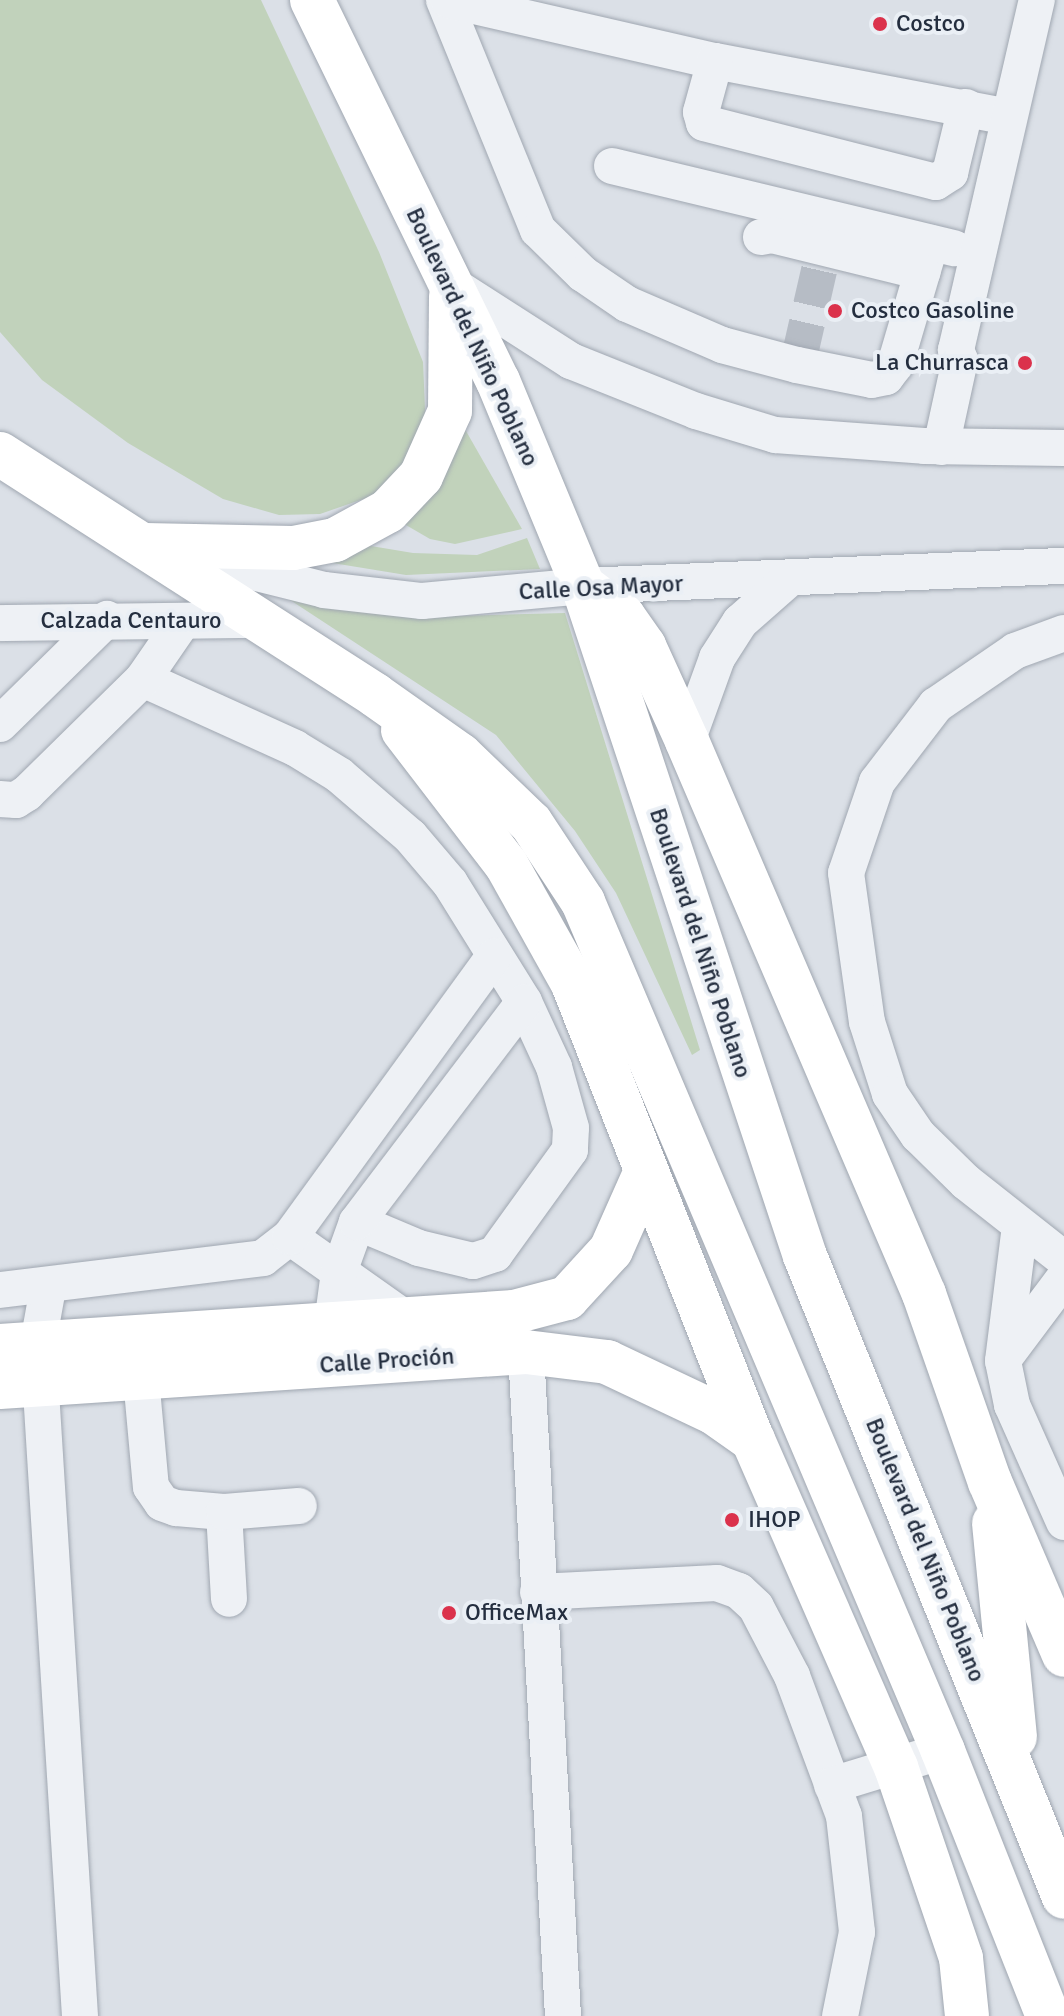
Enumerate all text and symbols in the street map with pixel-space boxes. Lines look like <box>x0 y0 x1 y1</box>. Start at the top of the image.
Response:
place label: Costco <box>896 10 965 38</box>
marker: Costco <box>871 15 889 33</box>
street label: Boulevard del Niño Poblano <box>399 203 545 471</box>
place label: Costco Gasoline <box>851 297 1015 325</box>
marker: Costco Gasoline <box>826 302 844 320</box>
place label: La Churrasca <box>875 349 1009 377</box>
marker: La Churrasca <box>1016 354 1034 372</box>
street label: Calle Osa Mayor <box>518 569 684 607</box>
street label: Calzada Centauro <box>41 607 221 635</box>
street label: Boulevard del Niño Poblano <box>643 804 757 1082</box>
street label: Calle Proción <box>319 1342 455 1380</box>
street label: Boulevard del Niño Poblano <box>859 1414 991 1686</box>
place label: IHOP <box>748 1506 801 1534</box>
marker: IHOP <box>723 1511 741 1529</box>
place label: OfficeMax <box>465 1599 568 1627</box>
marker: OfficeMax <box>440 1604 458 1622</box>

